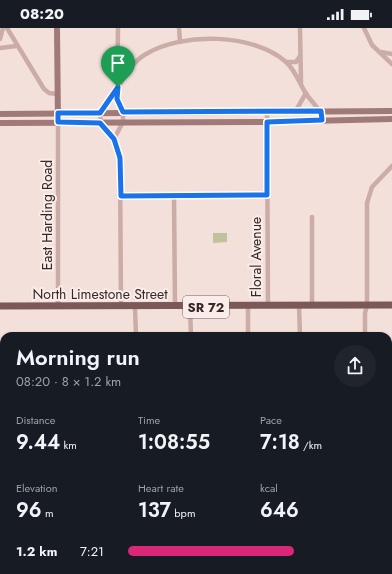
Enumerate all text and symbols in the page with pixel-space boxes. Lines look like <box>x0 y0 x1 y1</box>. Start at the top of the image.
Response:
text: 08:20 <box>20 3 64 25</box>
pin <box>101 46 135 87</box>
icon: arrive <box>107 52 129 74</box>
street label: East Harding Road <box>37 160 57 270</box>
street label: Floral Avenue <box>246 217 266 297</box>
street label: North Limestone Street <box>32 284 168 304</box>
road number: SR 72 <box>183 296 229 318</box>
text: Morning run <box>16 341 140 373</box>
button: share <box>334 345 376 387</box>
text: 08:20 · 8 × 1.2 km <box>16 372 121 391</box>
text: Distance <box>16 412 55 428</box>
text: Time <box>138 412 160 428</box>
text: Pace <box>260 412 282 428</box>
text: 9.44 <box>16 428 60 457</box>
text: 1:08:55 <box>138 428 210 457</box>
text: 7:18 <box>260 428 300 457</box>
text: km <box>60 437 77 453</box>
text: /km <box>300 437 322 453</box>
text: Elevation <box>16 480 58 496</box>
text: Heart rate <box>138 480 184 496</box>
text: kcal <box>260 480 278 496</box>
text: 96 <box>16 496 42 525</box>
text: 137 <box>138 496 171 525</box>
text: 646 <box>260 496 299 525</box>
text: m <box>42 505 54 521</box>
text: bpm <box>171 505 195 521</box>
text: 1.2 km <box>16 542 57 561</box>
text: 7:21 <box>80 542 104 561</box>

